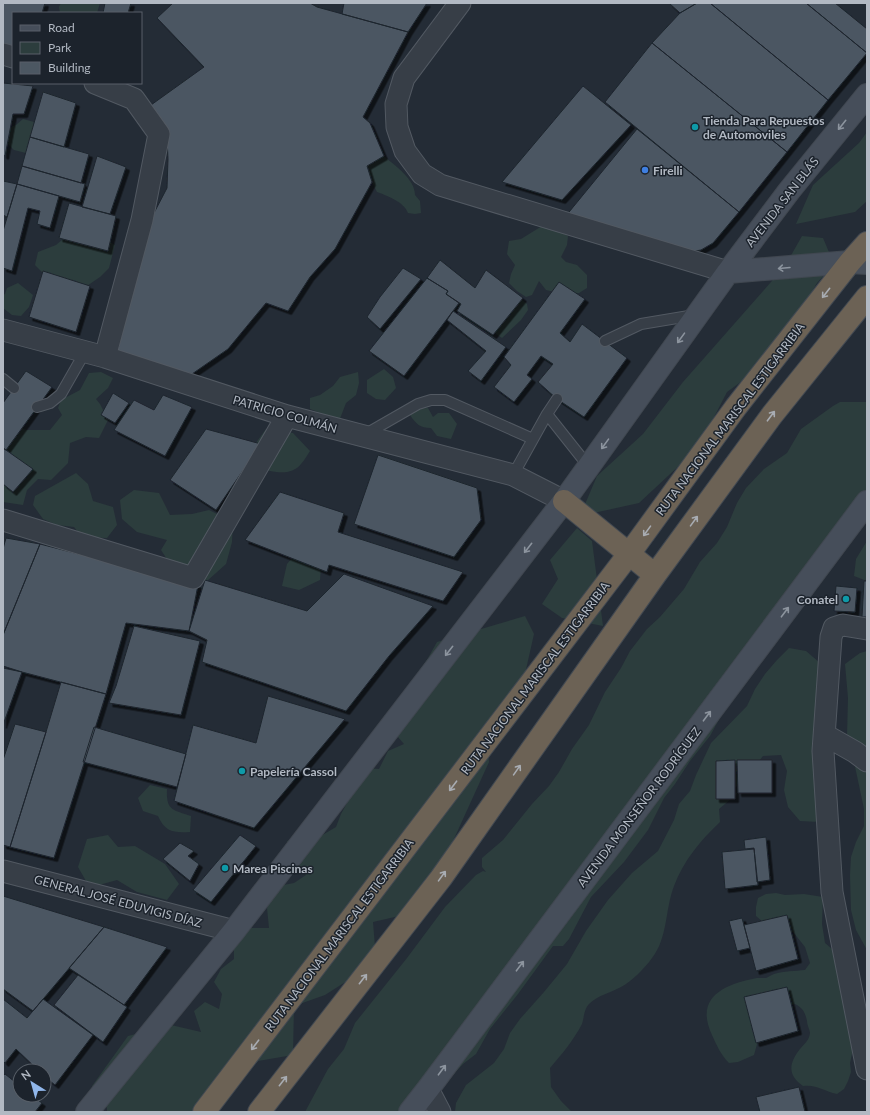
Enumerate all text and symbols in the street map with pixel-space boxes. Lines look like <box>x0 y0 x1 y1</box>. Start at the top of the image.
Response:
legend <box>12 12 142 84</box>
text: Road <box>48 20 75 35</box>
text: Park <box>48 40 72 55</box>
text: Building <box>48 60 91 75</box>
place label: Tienda Para Repuestos de Automoviles <box>703 113 825 142</box>
one-way arrow <box>838 120 847 131</box>
marker: Tienda Para Repuestos de Automoviles <box>690 122 700 132</box>
street label: AVENIDA SAN BLÁS <box>742 154 822 250</box>
place label: Firelli <box>653 163 683 178</box>
marker: Firelli <box>640 165 650 175</box>
one-way arrow <box>778 264 791 271</box>
one-way arrow <box>822 287 831 298</box>
street label: RUTA NACIONAL MARISCAL ESTIGARRIBIA <box>653 319 808 518</box>
one-way arrow <box>677 332 685 343</box>
street label: PATRICIO COLMÁN <box>231 392 339 436</box>
one-way arrow <box>767 410 775 421</box>
one-way arrow <box>601 438 609 449</box>
one-way arrow <box>690 515 698 526</box>
one-way arrow <box>643 525 651 536</box>
one-way arrow <box>524 543 532 554</box>
street label: RUTA NACIONAL MARISCAL ESTIGARRIBIA <box>458 578 613 777</box>
place label: Conatel <box>797 592 838 607</box>
marker: Conatel <box>841 594 851 604</box>
one-way arrow <box>780 607 789 618</box>
one-way arrow <box>444 646 453 657</box>
one-way arrow <box>703 711 711 722</box>
street label: AVENIDA MONSEÑOR RODRÍGUEZ <box>574 724 704 890</box>
place label: Papelería Cassol <box>250 764 337 779</box>
one-way arrow <box>513 765 521 776</box>
marker: Papelería Cassol <box>237 766 247 776</box>
one-way arrow <box>449 780 457 791</box>
street label: RUTA NACIONAL MARISCAL ESTIGARRIBIA <box>262 835 417 1034</box>
place label: Marea Piscinas <box>233 861 313 876</box>
marker: Marea Piscinas <box>220 863 230 873</box>
street label: GENERAL JOSÉ EDUVIGIS DÍAZ <box>32 871 204 931</box>
one-way arrow <box>438 871 446 882</box>
one-way arrow <box>516 961 524 972</box>
one-way arrow <box>358 973 367 984</box>
one-way arrow <box>251 1039 259 1050</box>
north arrow <box>12 1063 52 1103</box>
one-way arrow <box>438 1065 446 1076</box>
text: N <box>18 1067 33 1082</box>
one-way arrow <box>278 1076 287 1087</box>

